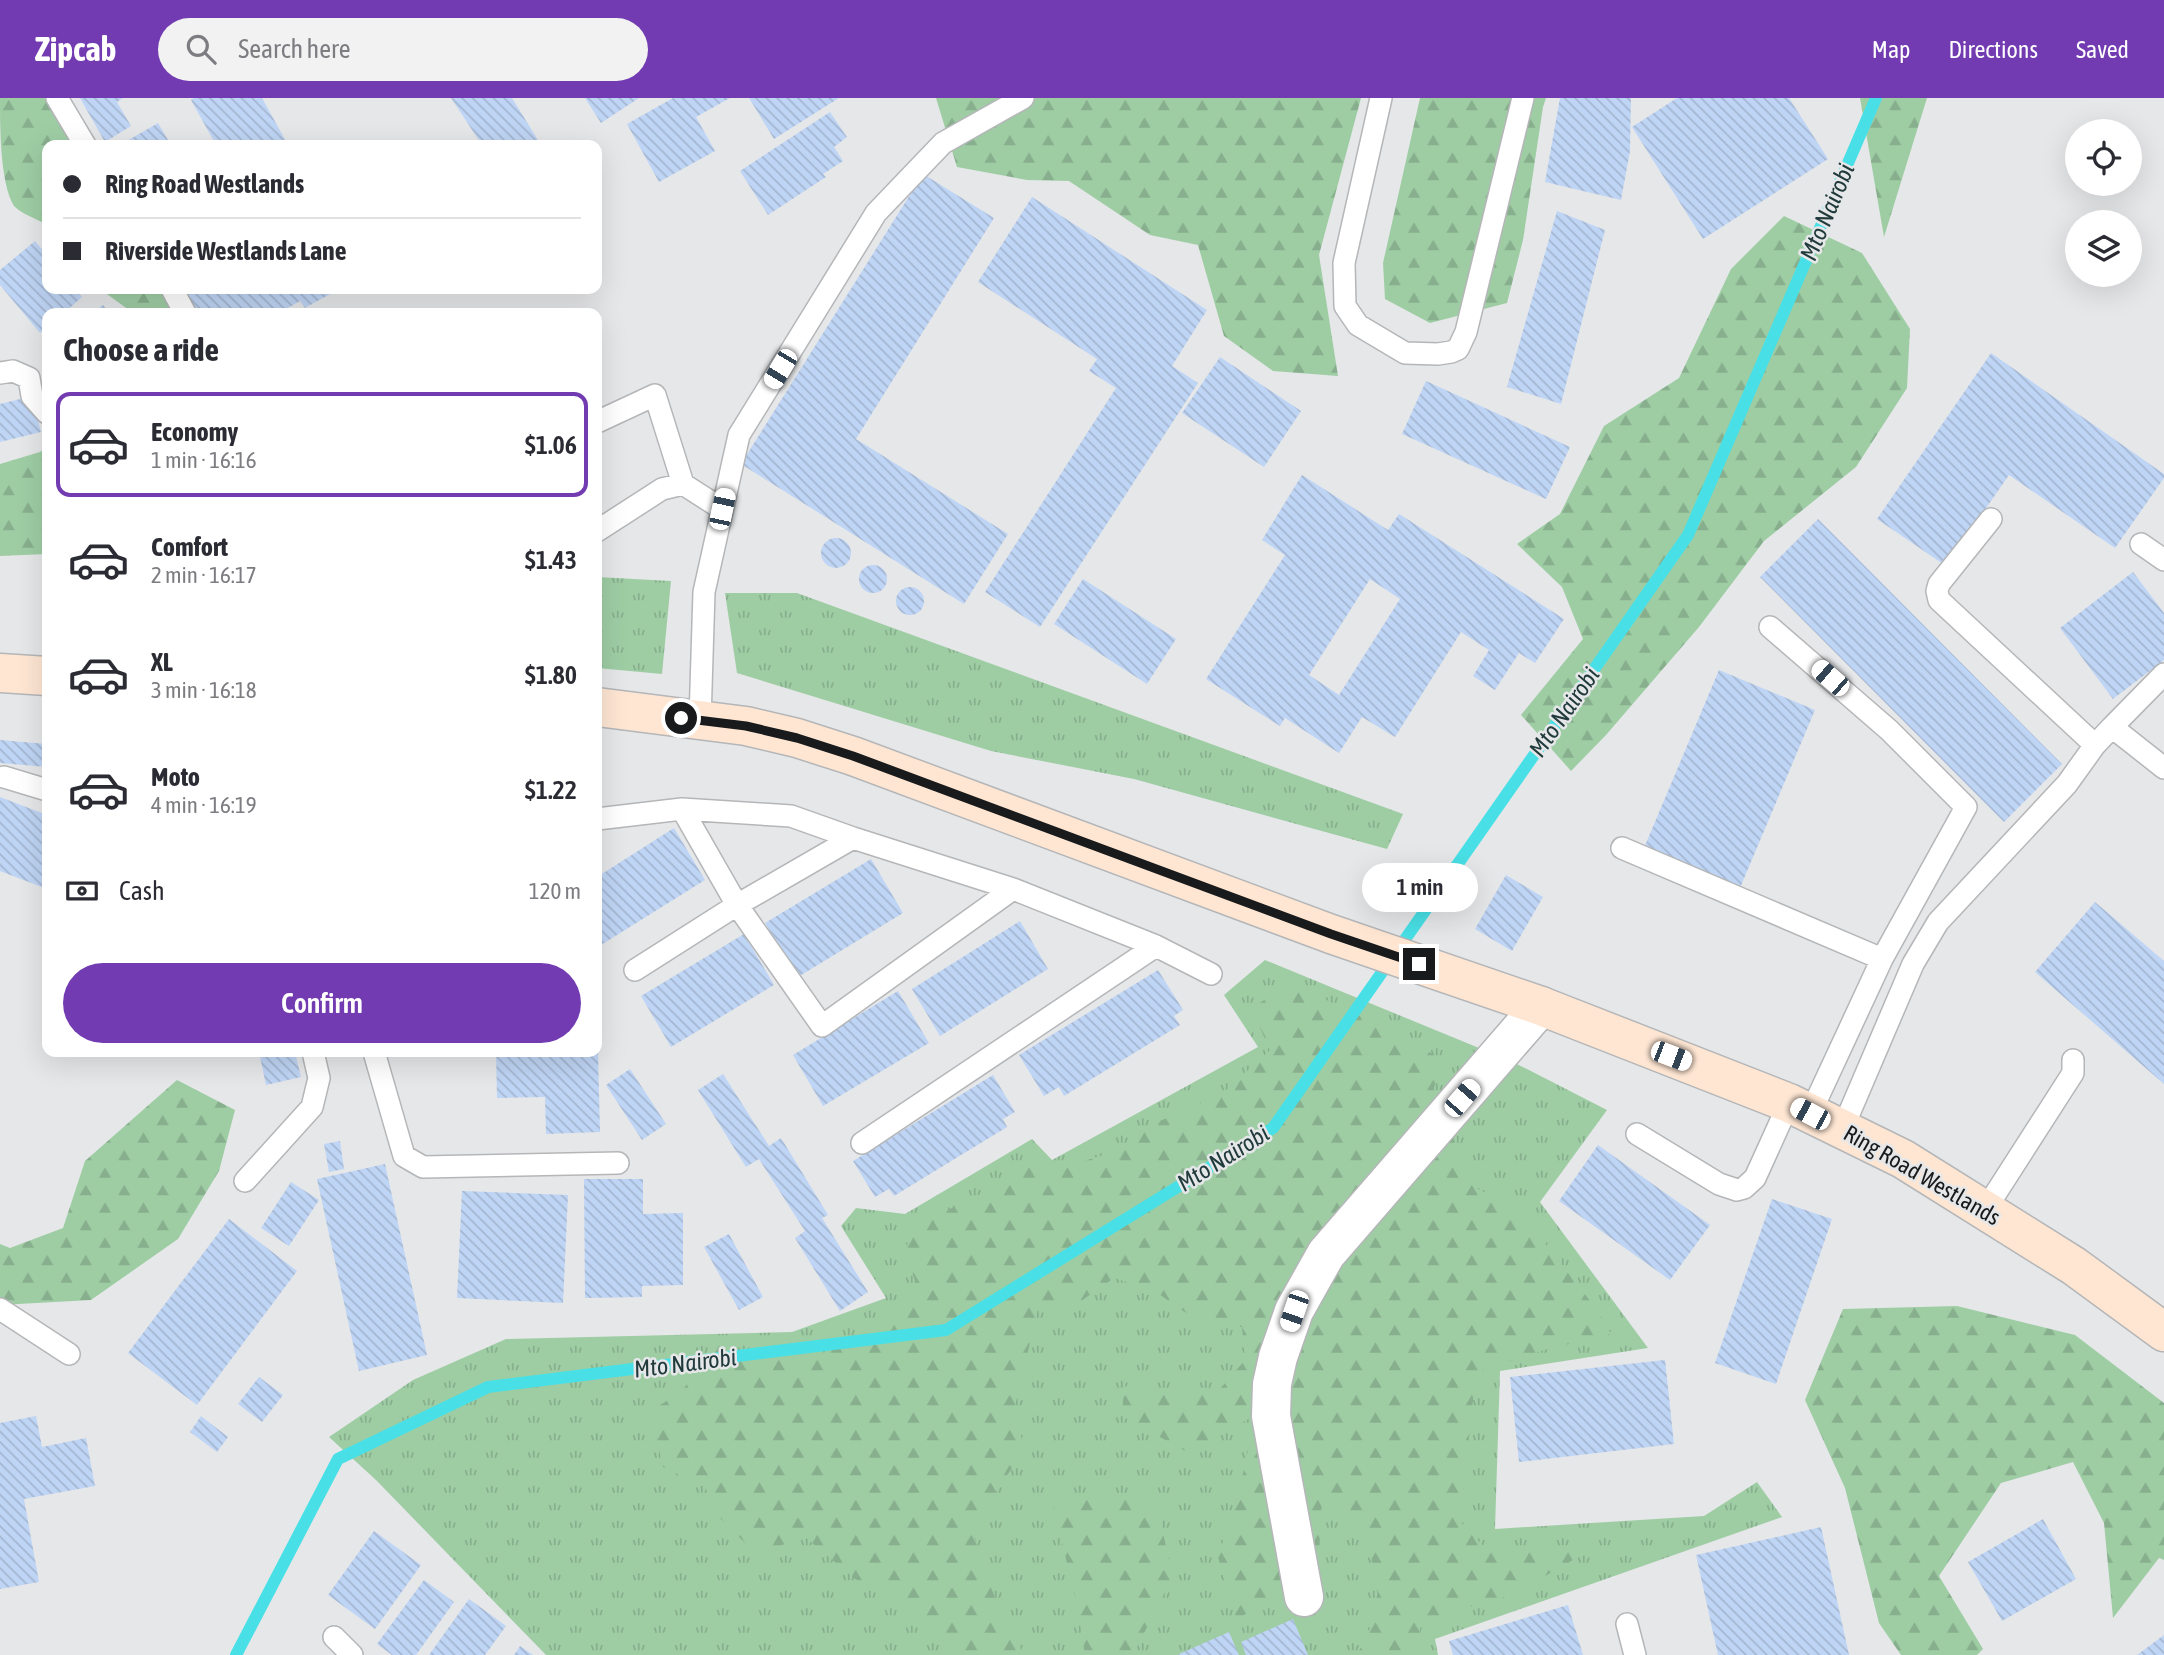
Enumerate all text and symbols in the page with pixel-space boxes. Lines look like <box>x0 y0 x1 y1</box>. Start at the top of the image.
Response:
search box <box>158 18 648 81</box>
text: Zipcab <box>35 30 116 68</box>
icon: search <box>182 30 220 68</box>
text: Search here <box>238 34 350 64</box>
text: Map <box>1872 36 1910 63</box>
text: Directions <box>1948 36 2038 63</box>
text: Saved <box>2076 36 2129 63</box>
map controls <box>2065 119 2142 287</box>
button: locate <box>2065 119 2142 196</box>
water label: Mto Nairobi <box>1795 159 1859 265</box>
text: Ring Road Westlands <box>105 169 304 199</box>
button: layers <box>2065 210 2142 287</box>
text: Riverside Westlands Lane <box>105 236 347 266</box>
text: Choose a ride <box>63 331 219 368</box>
car <box>761 346 800 392</box>
icon: car <box>67 413 130 476</box>
text: Economy <box>151 417 238 447</box>
text: $1.06 <box>525 430 577 460</box>
text: 1 min · 16:16 <box>151 447 257 473</box>
car <box>708 486 737 532</box>
icon: car <box>67 528 130 591</box>
text: Comfort <box>151 532 228 562</box>
text: $1.43 <box>525 545 577 575</box>
text: 2 min · 16:17 <box>151 562 257 588</box>
icon: car <box>67 643 130 706</box>
text: XL <box>151 647 173 677</box>
car <box>1808 656 1853 700</box>
text: $1.80 <box>525 660 577 690</box>
water label: Mto Nairobi <box>1523 662 1605 762</box>
text: 3 min · 16:18 <box>151 677 257 703</box>
route start <box>665 702 697 734</box>
icon: car <box>67 758 130 821</box>
text: Moto <box>151 762 200 792</box>
text: $1.22 <box>525 775 577 805</box>
text: 4 min · 16:19 <box>151 792 257 818</box>
callout: 1 min <box>1361 862 1477 912</box>
icon: cash <box>63 872 101 910</box>
text: 1 min <box>1397 874 1443 900</box>
text: Cash <box>119 876 165 906</box>
text: 120 m <box>529 878 581 904</box>
route end <box>1403 948 1435 980</box>
button: Confirm <box>63 963 581 1043</box>
car <box>1648 1039 1695 1073</box>
car <box>1441 1075 1484 1121</box>
car <box>1787 1095 1834 1133</box>
water label: Mto Nairobi <box>1172 1119 1274 1197</box>
street label: Ring Road Westlands <box>1839 1120 2005 1230</box>
car <box>1278 1288 1311 1334</box>
water label: Mto Nairobi <box>632 1343 738 1383</box>

